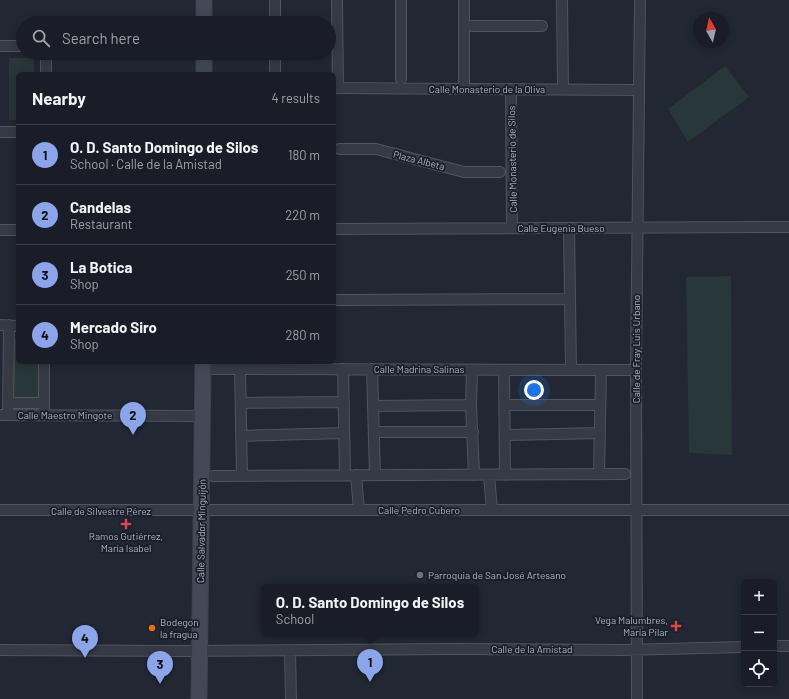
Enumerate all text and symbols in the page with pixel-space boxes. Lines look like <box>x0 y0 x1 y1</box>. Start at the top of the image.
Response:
north arrow <box>693 12 729 48</box>
search box <box>16 16 336 60</box>
icon: search <box>30 27 52 49</box>
text: Search here <box>62 29 140 47</box>
street label: Calle Monasterio de la Oliva <box>429 83 545 95</box>
text: Nearby <box>32 88 86 108</box>
text: 4 results <box>272 90 320 106</box>
street label: Calle Monasterio de Silos <box>505 105 519 213</box>
text: O. D. Santo Domingo de Silos <box>70 138 258 156</box>
text: 1 <box>43 147 47 163</box>
text: 180 m <box>288 147 320 163</box>
street label: Plaza Albeta <box>392 148 446 172</box>
text: School · Calle de la Amistad <box>70 156 222 172</box>
text: Candelas <box>70 198 131 216</box>
text: 2 <box>41 207 49 223</box>
text: 220 m <box>285 207 320 223</box>
text: Restaurant <box>70 216 132 232</box>
street label: Calle Eugenia Bueso <box>517 222 605 234</box>
text: La Botica <box>70 258 132 276</box>
text: 3 <box>41 267 49 283</box>
text: 250 m <box>286 267 320 283</box>
text: Shop <box>70 276 99 292</box>
street label: Calle de Fray Luis Urbano <box>630 295 642 403</box>
text: Mercado Siro <box>70 318 157 336</box>
text: 4 <box>41 327 49 343</box>
text: 280 m <box>286 327 320 343</box>
text: Shop <box>70 336 99 352</box>
street label: Calle Madrina Salinas <box>374 363 464 375</box>
your location <box>524 380 544 400</box>
pin: 2 <box>120 402 146 435</box>
street label: Calle Maestro Mingote <box>18 409 112 421</box>
street label: Calle Salvador Minguijón <box>194 479 208 583</box>
street label: Calle Pedro Cubero <box>378 504 460 516</box>
street label: Calle de Silvestre Pérez <box>51 505 152 517</box>
marker: Ramos Gutiérrez, María Isabel <box>121 519 131 529</box>
place label: Ramos Gutiérrez, María Isabel <box>89 530 163 554</box>
place label: Parroquia de San José Artesano <box>428 569 566 581</box>
marker: Parroquia de San José Artesano <box>415 570 425 580</box>
map controls <box>741 579 777 687</box>
button: + <box>741 579 777 615</box>
popup <box>261 584 479 636</box>
text: O. D. Santo Domingo de Silos <box>276 593 464 611</box>
text: School <box>276 611 314 627</box>
place label: Vega Malumbres, Maria Pilar <box>595 614 668 638</box>
button: − <box>741 615 777 651</box>
place label: Bodegon la fragua <box>160 616 199 640</box>
marker: Vega Malumbres, Maria Pilar <box>671 621 681 631</box>
marker: Bodegon la fragua <box>147 623 157 633</box>
pin: 4 <box>72 625 98 658</box>
street label: Calle de la Amistad <box>491 643 573 655</box>
pin: 1 <box>357 649 383 682</box>
pin: 3 <box>147 651 173 684</box>
button: locate <box>741 651 777 687</box>

